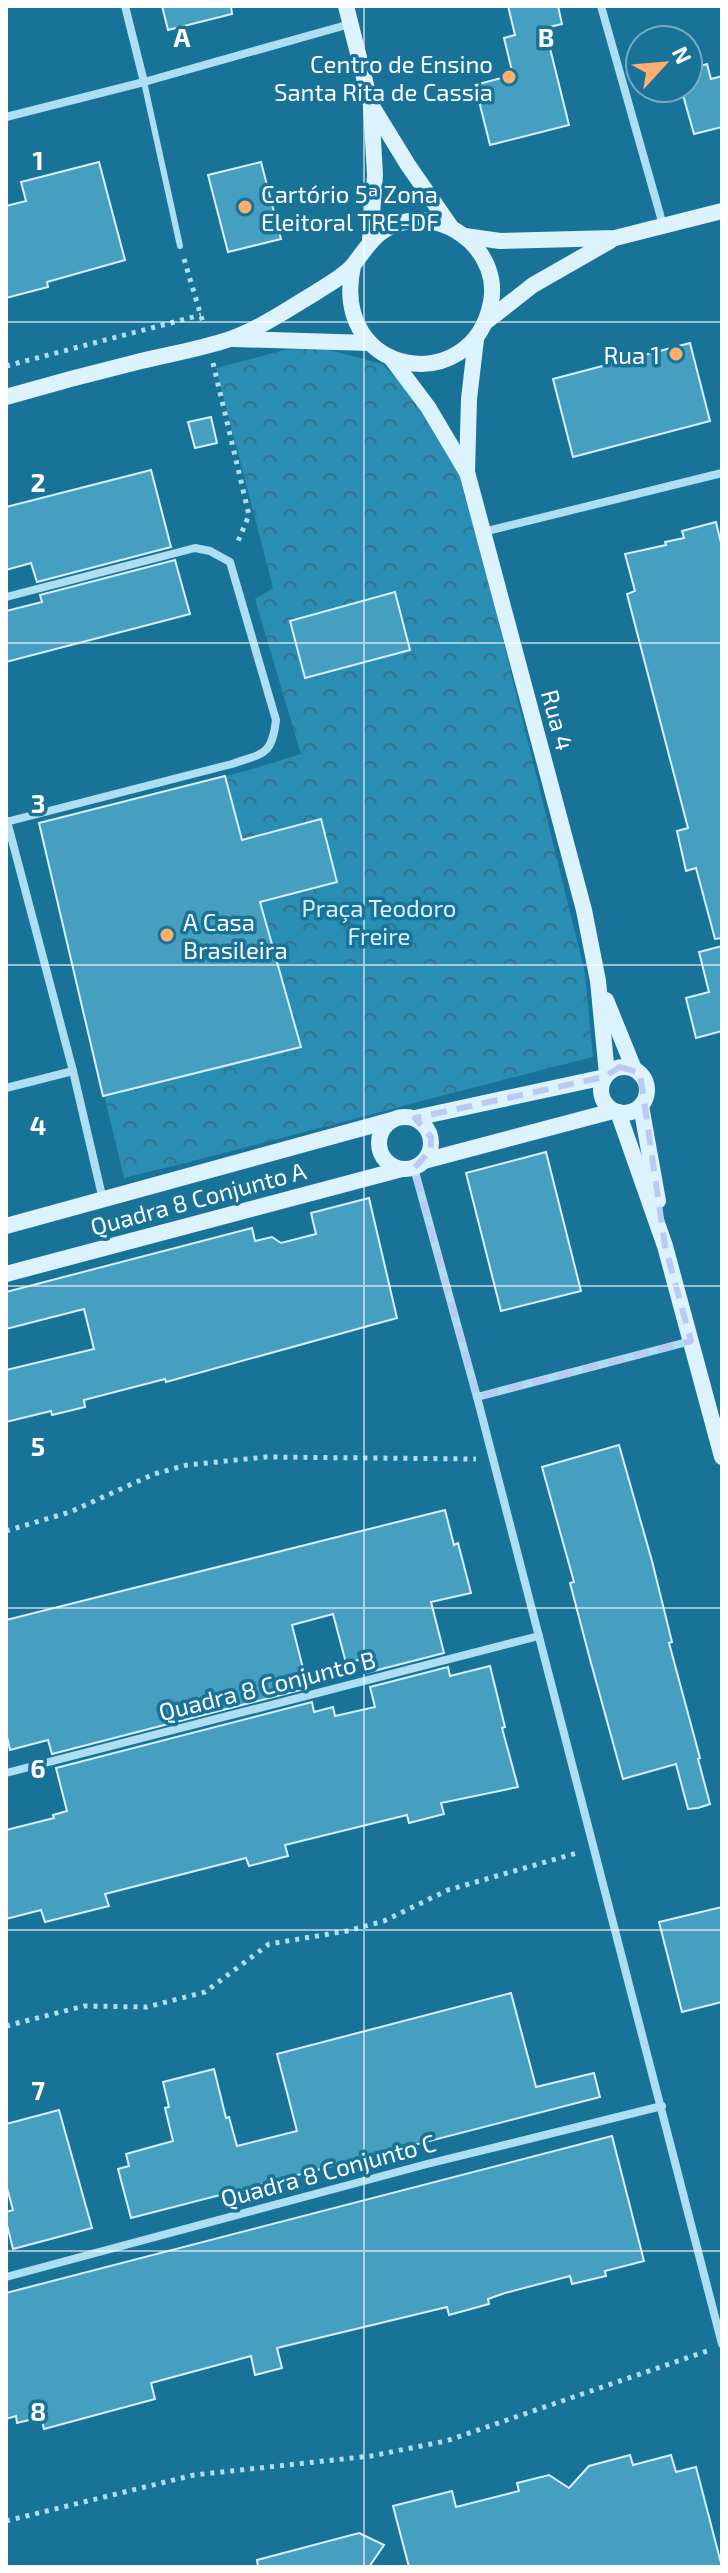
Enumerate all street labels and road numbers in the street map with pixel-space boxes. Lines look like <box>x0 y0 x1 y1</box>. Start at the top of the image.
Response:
street label: Rua 4 <box>536 686 580 754</box>
street label: Quadra 8 Conjunto A <box>87 1155 309 1241</box>
street label: Quadra 8 Conjunto B <box>155 1644 379 1726</box>
street label: Quadra 8 Conjunto C <box>217 2127 439 2213</box>

